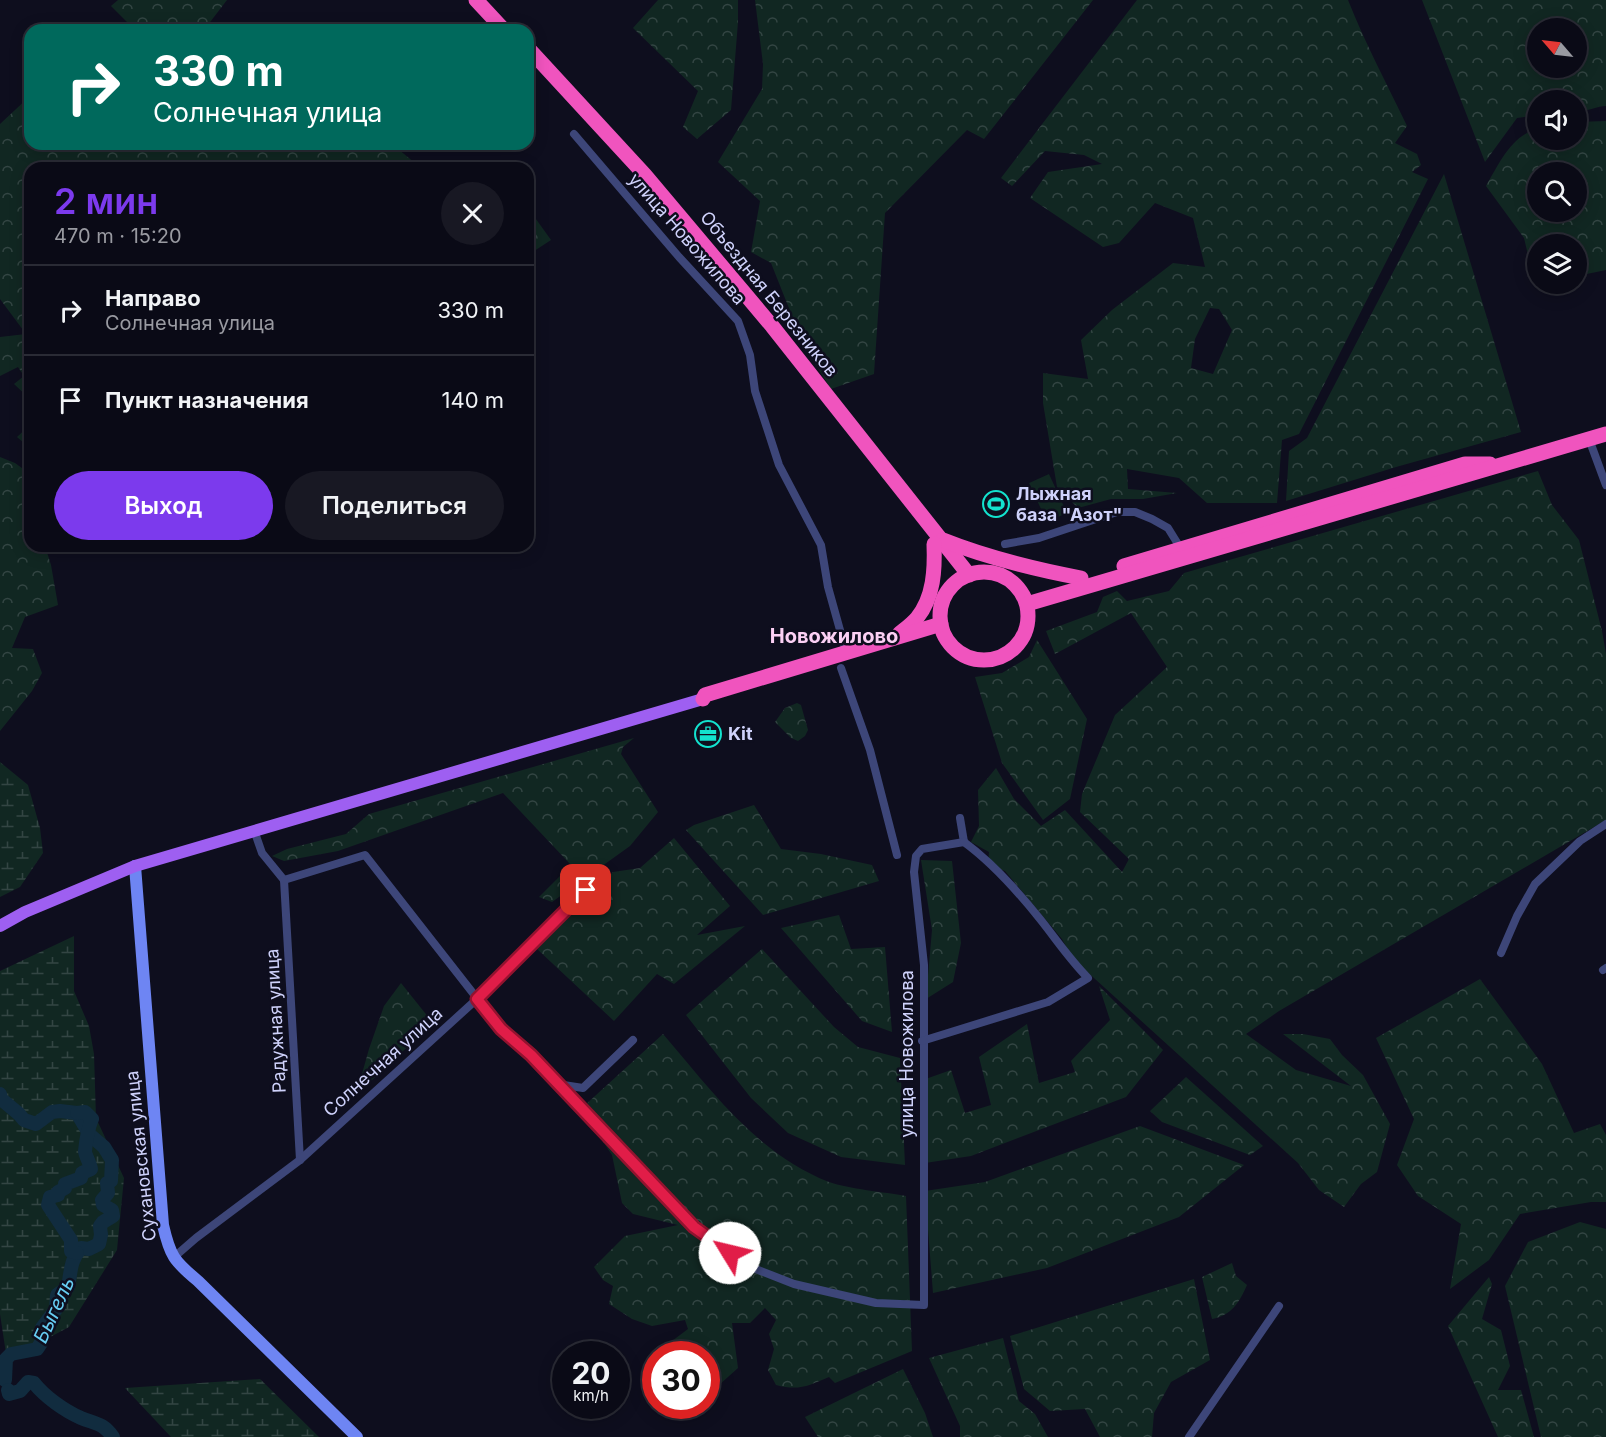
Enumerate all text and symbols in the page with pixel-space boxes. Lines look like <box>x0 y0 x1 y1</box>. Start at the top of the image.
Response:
north arrow <box>1527 18 1587 78</box>
map controls <box>1527 18 1587 294</box>
text: 330 m <box>153 45 284 96</box>
icon: right <box>54 48 132 126</box>
button: sound <box>1527 90 1587 150</box>
text: Солнечная улица <box>153 96 382 129</box>
button: search <box>1527 162 1587 222</box>
street label: улица Новожилова <box>624 169 750 309</box>
text: 2 мин <box>54 179 158 223</box>
button: close <box>441 182 504 245</box>
street label: Объездная Березников <box>696 207 843 381</box>
text: 470 m · 15:20 <box>54 224 182 248</box>
button: layers <box>1527 234 1587 294</box>
text: Направо <box>105 285 201 311</box>
icon: right <box>54 294 87 327</box>
text: 330 m <box>437 297 504 323</box>
text: Солнечная улица <box>105 311 275 335</box>
icon: arrive <box>54 384 87 417</box>
text: Пункт назначения <box>105 387 309 413</box>
text: 140 m <box>442 387 504 413</box>
button: Выход <box>54 471 273 540</box>
button: Поделиться <box>285 471 504 540</box>
place label: Лыжная база "Азот" <box>1016 483 1123 525</box>
sports icon: Лыжная база "Азот" <box>981 489 1011 519</box>
district label: Новожилово <box>770 624 898 648</box>
office icon: Kit <box>693 719 723 749</box>
place label: Kit <box>728 723 753 744</box>
pin <box>560 864 611 915</box>
icon: arrive <box>569 873 602 906</box>
street label: Радужная улица <box>261 948 290 1094</box>
street label: улица Новожилова <box>896 970 917 1138</box>
street label: Солнечная улица <box>319 1003 447 1121</box>
street label: Сухановская улица <box>121 1070 160 1242</box>
position arrow <box>698 1221 762 1285</box>
water label: Быгель <box>28 1273 80 1347</box>
speed limit sign: 30 <box>642 1341 720 1419</box>
text: 20 <box>571 1355 611 1391</box>
text: km/h <box>573 1386 609 1405</box>

